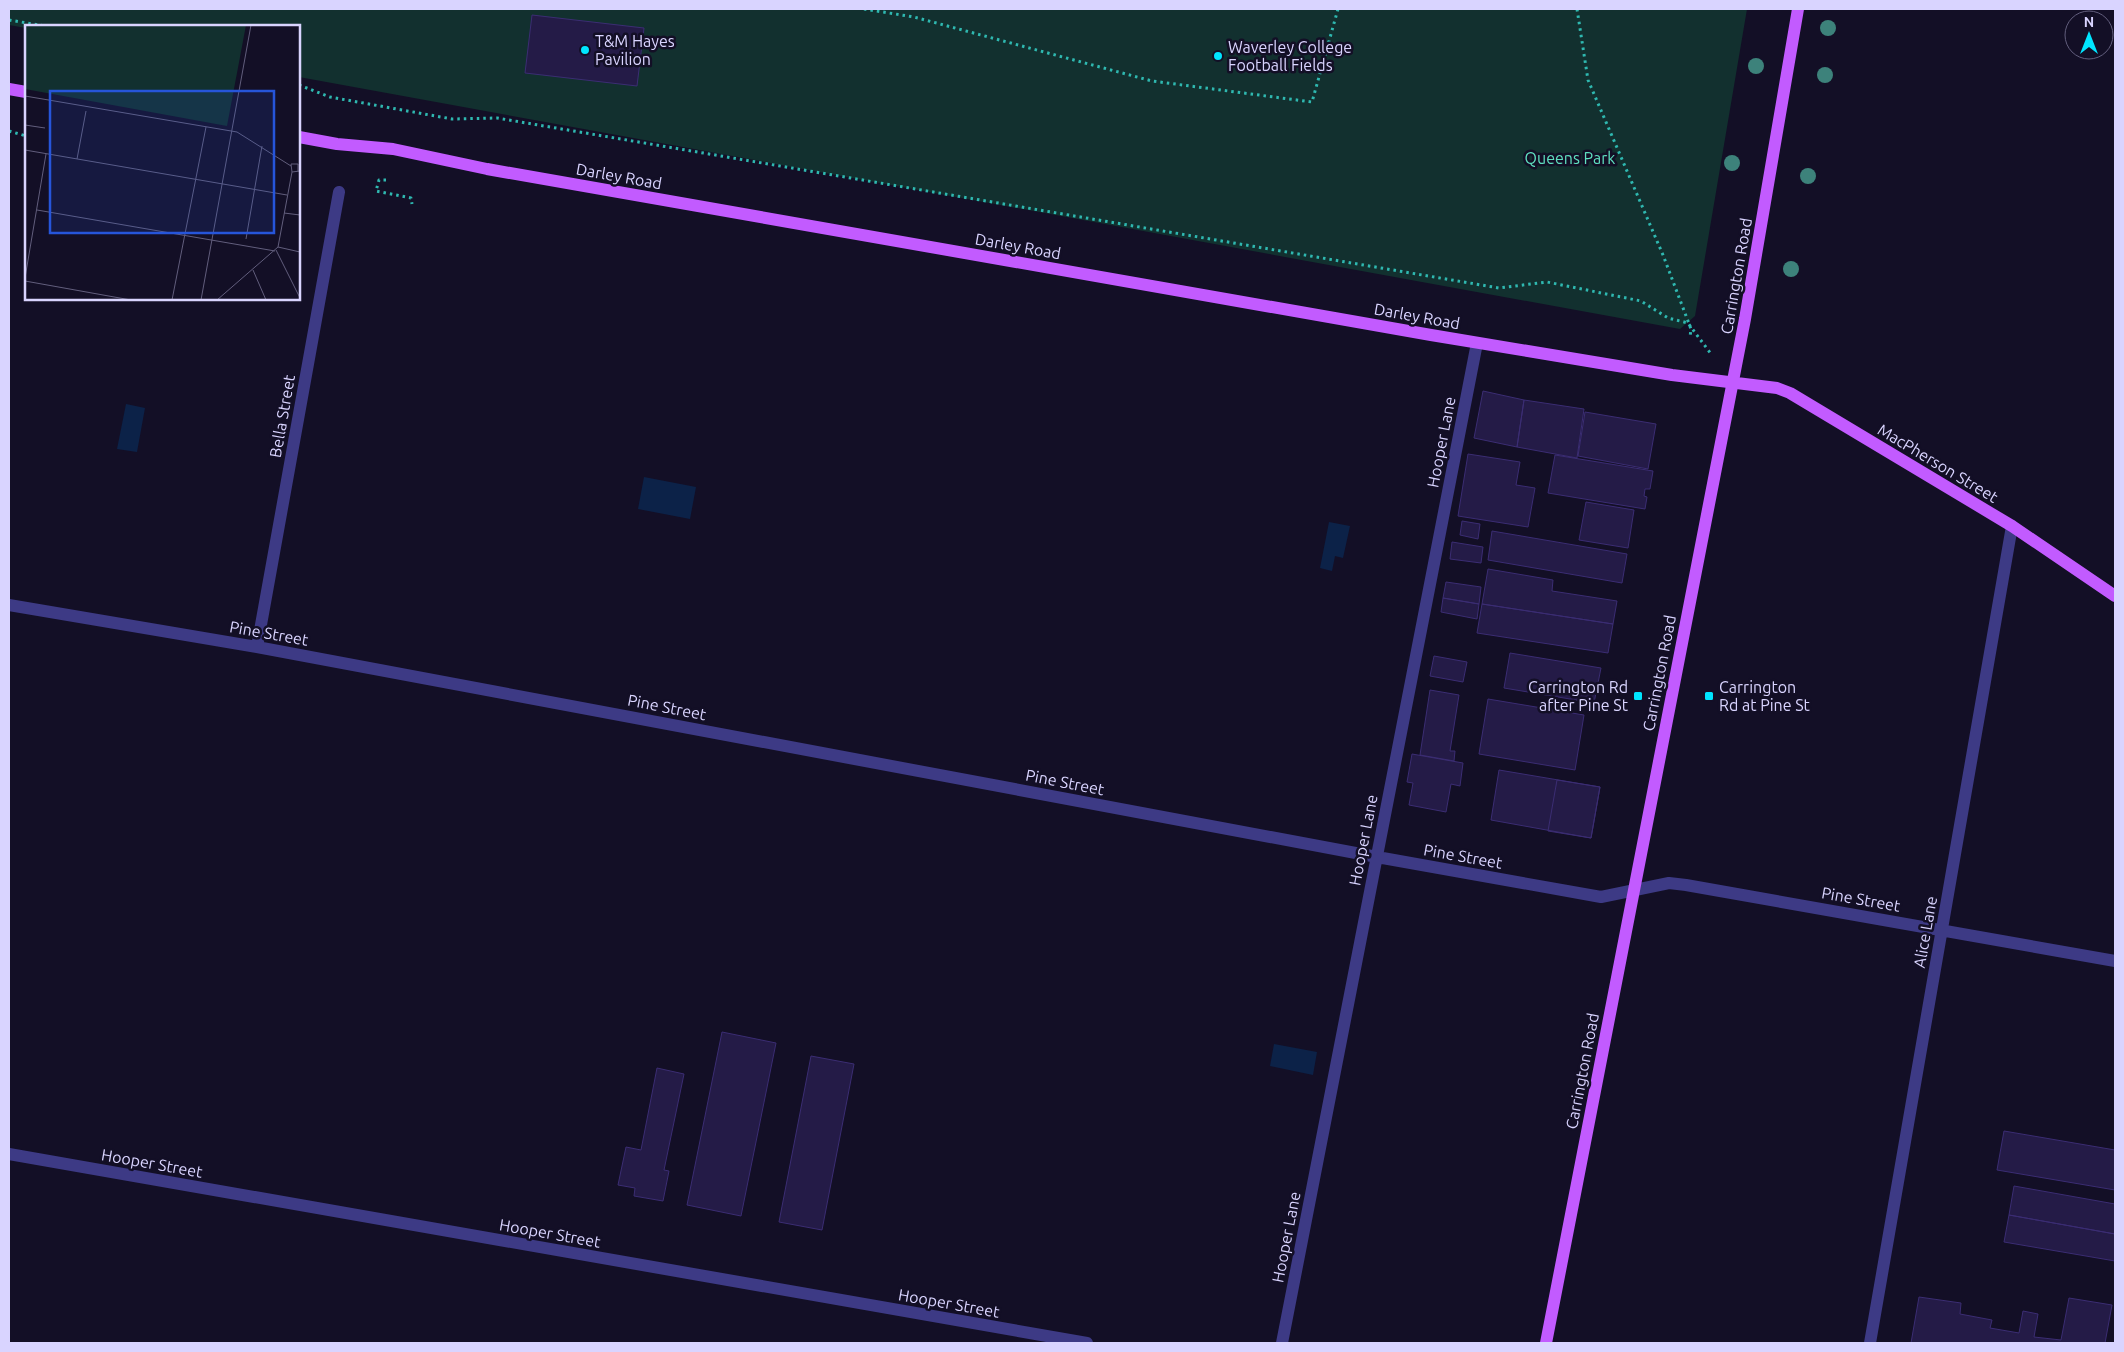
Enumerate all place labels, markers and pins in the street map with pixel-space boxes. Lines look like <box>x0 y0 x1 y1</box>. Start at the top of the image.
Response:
place label: T&M Hayes Pavilion <box>595 32 675 68</box>
place label: Waverley College Football Fields <box>1228 38 1352 74</box>
marker: T&M Hayes Pavilion <box>579 44 591 56</box>
marker: Waverley College Football Fields <box>1212 50 1224 62</box>
place label: Carrington Rd after Pine St <box>1528 678 1629 714</box>
place label: Carrington Rd at Pine St <box>1719 678 1811 714</box>
marker: Carrington Rd after Pine St <box>1632 690 1644 702</box>
marker: Carrington Rd at Pine St <box>1703 690 1715 702</box>

